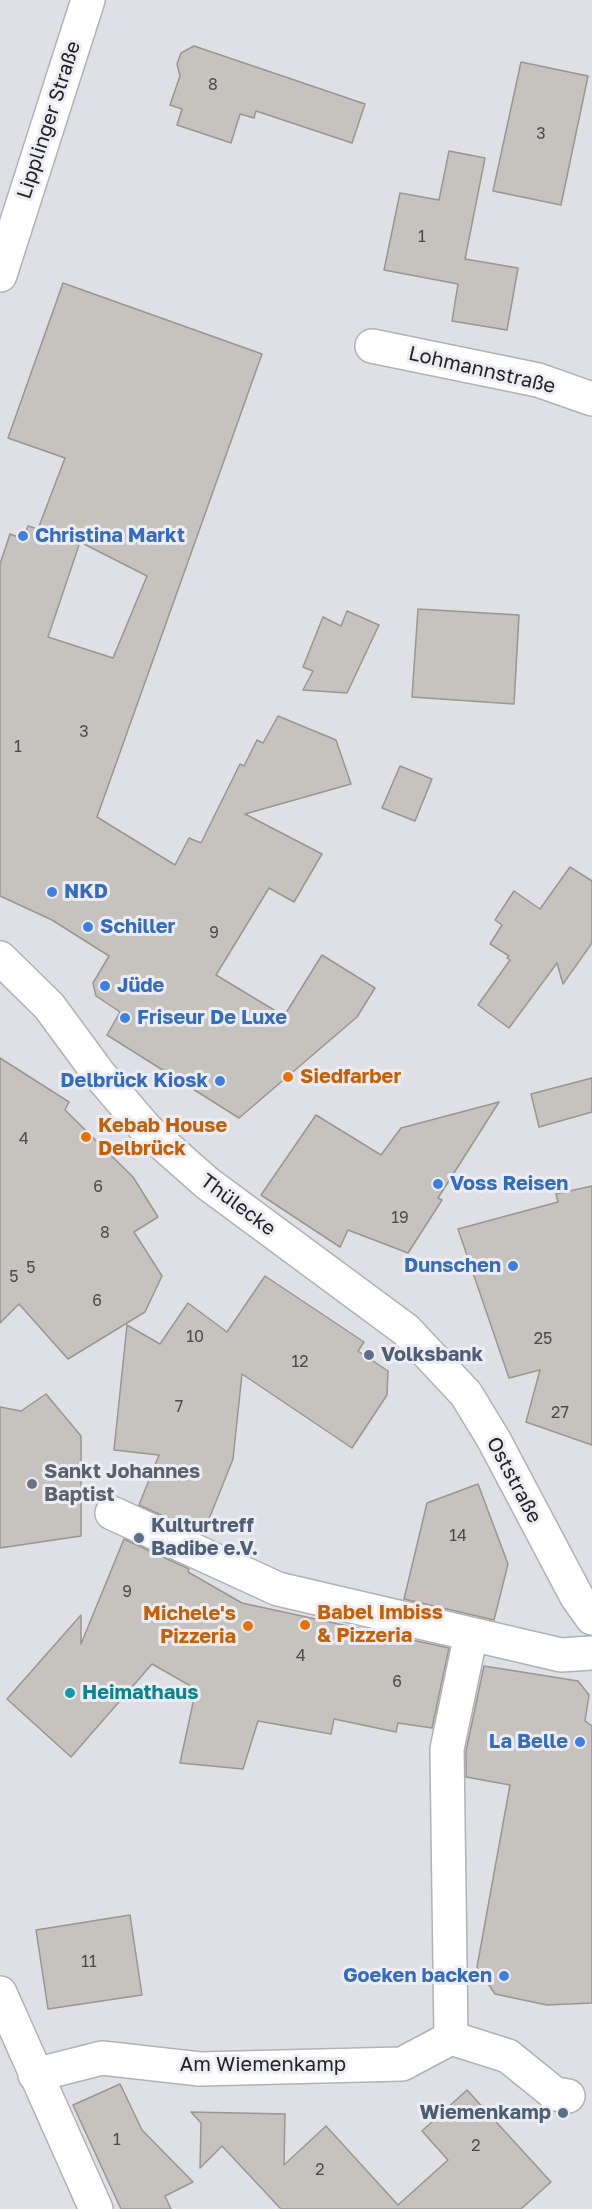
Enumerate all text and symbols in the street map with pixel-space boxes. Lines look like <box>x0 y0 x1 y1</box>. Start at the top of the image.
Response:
street label: Lipplinger Straße <box>12 38 86 202</box>
house number: 8 <box>208 75 218 95</box>
house number: 3 <box>536 124 546 144</box>
house number: 1 <box>418 227 426 247</box>
street label: Lohmannstraße <box>406 341 558 399</box>
place label: Christina Markt <box>35 524 185 548</box>
marker: Christina Markt <box>16 529 30 543</box>
house number: 3 <box>79 722 89 742</box>
house number: 1 <box>14 737 22 757</box>
place label: NKD <box>64 880 108 904</box>
marker: NKD <box>45 885 59 899</box>
place label: Schiller <box>100 915 175 939</box>
marker: Schiller <box>81 920 95 934</box>
house number: 9 <box>209 923 219 943</box>
place label: Jüde <box>117 974 164 998</box>
marker: Jüde <box>98 979 112 993</box>
place label: Friseur De Luxe <box>137 1006 287 1030</box>
marker: Friseur De Luxe <box>118 1011 132 1025</box>
place label: Siedfarber <box>300 1065 401 1089</box>
place label: Delbrück Kiosk <box>60 1069 208 1093</box>
marker: Siedfarber <box>281 1070 295 1084</box>
marker: Delbrück Kiosk <box>213 1074 227 1088</box>
place label: Kebab House Delbrück <box>98 1114 227 1161</box>
house number: 4 <box>19 1129 29 1149</box>
marker: Kebab House Delbrück <box>79 1130 93 1144</box>
street label: Thülecke <box>196 1169 280 1241</box>
place label: Voss Reisen <box>450 1172 568 1196</box>
house number: 6 <box>93 1177 103 1197</box>
marker: Voss Reisen <box>431 1177 445 1191</box>
house number: 19 <box>391 1208 409 1228</box>
house number: 8 <box>100 1223 110 1243</box>
place label: Dunschen <box>404 1254 501 1278</box>
house number: 5 <box>26 1258 36 1278</box>
marker: Dunschen <box>506 1259 520 1273</box>
house number: 5 <box>9 1267 19 1287</box>
house number: 6 <box>92 1291 102 1311</box>
house number: 10 <box>186 1327 204 1347</box>
house number: 25 <box>534 1329 552 1349</box>
place label: Volksbank <box>381 1343 483 1367</box>
marker: Volksbank <box>362 1348 376 1362</box>
house number: 12 <box>291 1352 309 1372</box>
house number: 7 <box>175 1397 183 1417</box>
house number: 27 <box>551 1403 569 1423</box>
street label: Oststraße <box>481 1433 547 1527</box>
place label: Sankt Johannes Baptist <box>44 1460 200 1507</box>
marker: Sankt Johannes Baptist <box>25 1477 39 1491</box>
place label: Kulturtreff Badibe e.V. <box>151 1514 258 1561</box>
house number: 14 <box>449 1526 467 1546</box>
marker: Kulturtreff Badibe e.V. <box>132 1531 146 1545</box>
house number: 9 <box>122 1582 132 1602</box>
place label: Babel Imbiss & Pizzeria <box>317 1601 443 1648</box>
place label: Michele's Pizzeria <box>143 1602 236 1649</box>
marker: Babel Imbiss & Pizzeria <box>298 1618 312 1632</box>
marker: Michele's Pizzeria <box>241 1619 255 1633</box>
house number: 4 <box>296 1646 306 1666</box>
house number: 6 <box>392 1672 402 1692</box>
place label: Heimathaus <box>82 1681 198 1705</box>
marker: Heimathaus <box>63 1686 77 1700</box>
place label: La Belle <box>489 1730 568 1754</box>
marker: La Belle <box>573 1735 587 1749</box>
house number: 11 <box>81 1952 97 1972</box>
place label: Goeken backen <box>343 1964 492 1988</box>
marker: Goeken backen <box>497 1969 511 1983</box>
street label: Am Wiemenkamp <box>180 2053 346 2077</box>
place label: Wiemenkamp <box>420 2101 551 2125</box>
marker: Wiemenkamp <box>556 2106 570 2120</box>
house number: 1 <box>113 2130 121 2150</box>
house number: 2 <box>471 2136 481 2156</box>
house number: 2 <box>315 2160 325 2180</box>

